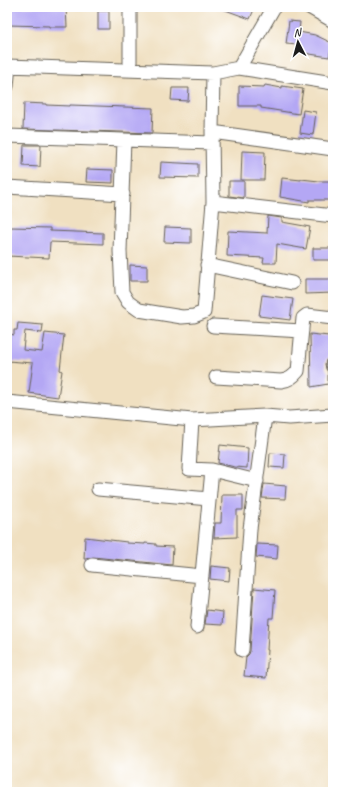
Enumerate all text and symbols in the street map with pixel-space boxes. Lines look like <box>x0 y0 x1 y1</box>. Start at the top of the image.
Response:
north arrow <box>278 22 318 62</box>
text: N <box>293 25 303 39</box>

